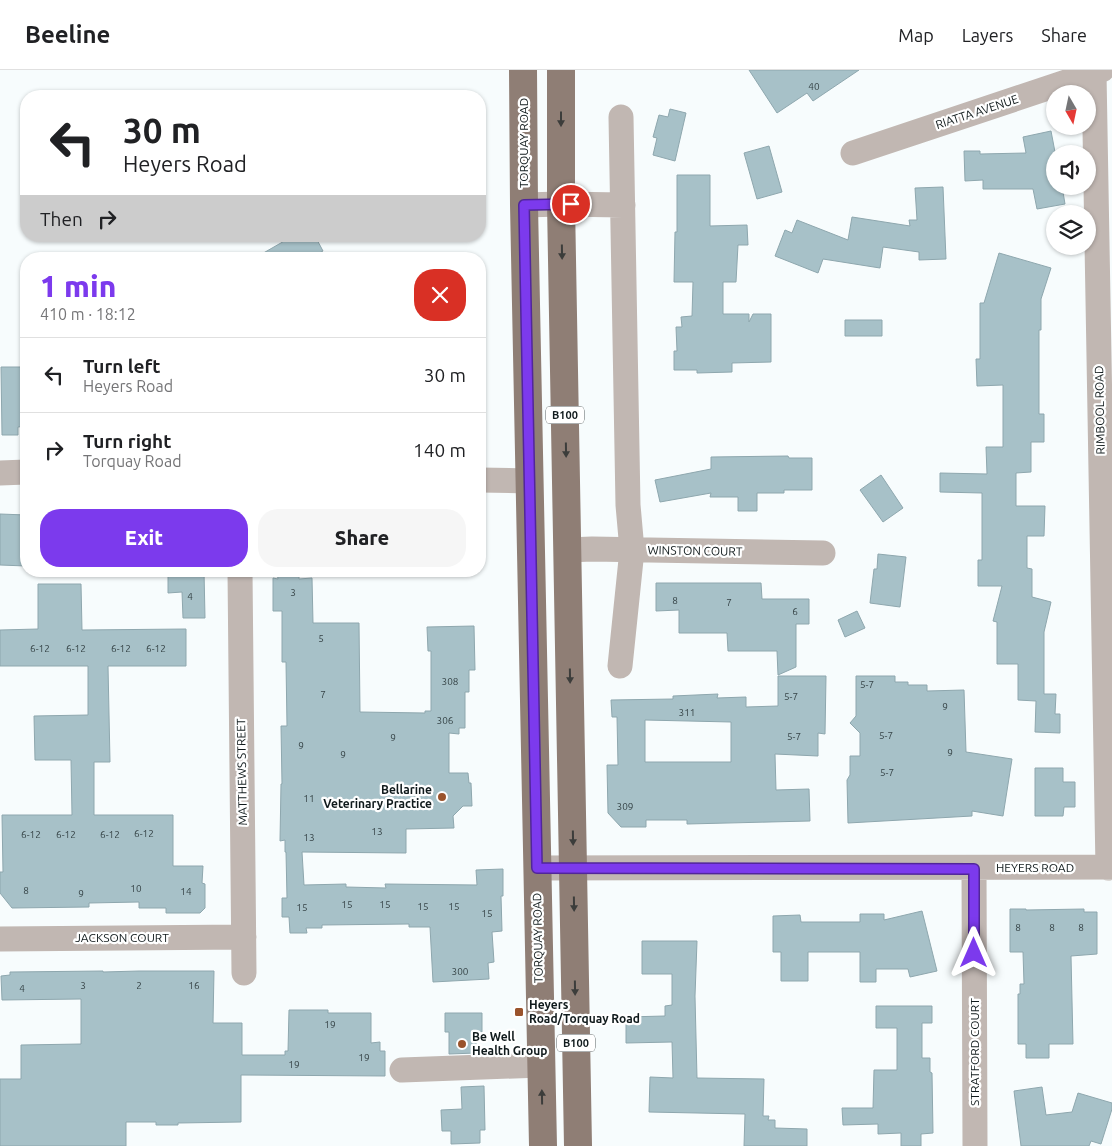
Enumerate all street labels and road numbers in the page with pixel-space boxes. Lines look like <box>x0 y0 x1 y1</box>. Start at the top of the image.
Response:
street label: RIATTA AVENUE <box>934 92 1020 131</box>
street label: TORQUAY ROAD <box>517 98 530 188</box>
street label: RIMBOOL ROAD <box>1092 365 1107 455</box>
road number: B100 <box>546 406 584 424</box>
street label: WINSTON COURT <box>647 543 743 558</box>
street label: MATTHEWS STREET <box>234 718 249 826</box>
street label: HEYERS ROAD <box>996 861 1074 874</box>
street label: TORQUAY ROAD <box>530 893 545 983</box>
street label: JACKSON COURT <box>75 931 169 944</box>
street label: STRATFORD COURT <box>968 998 981 1106</box>
road number: B100 <box>557 1034 595 1051</box>

